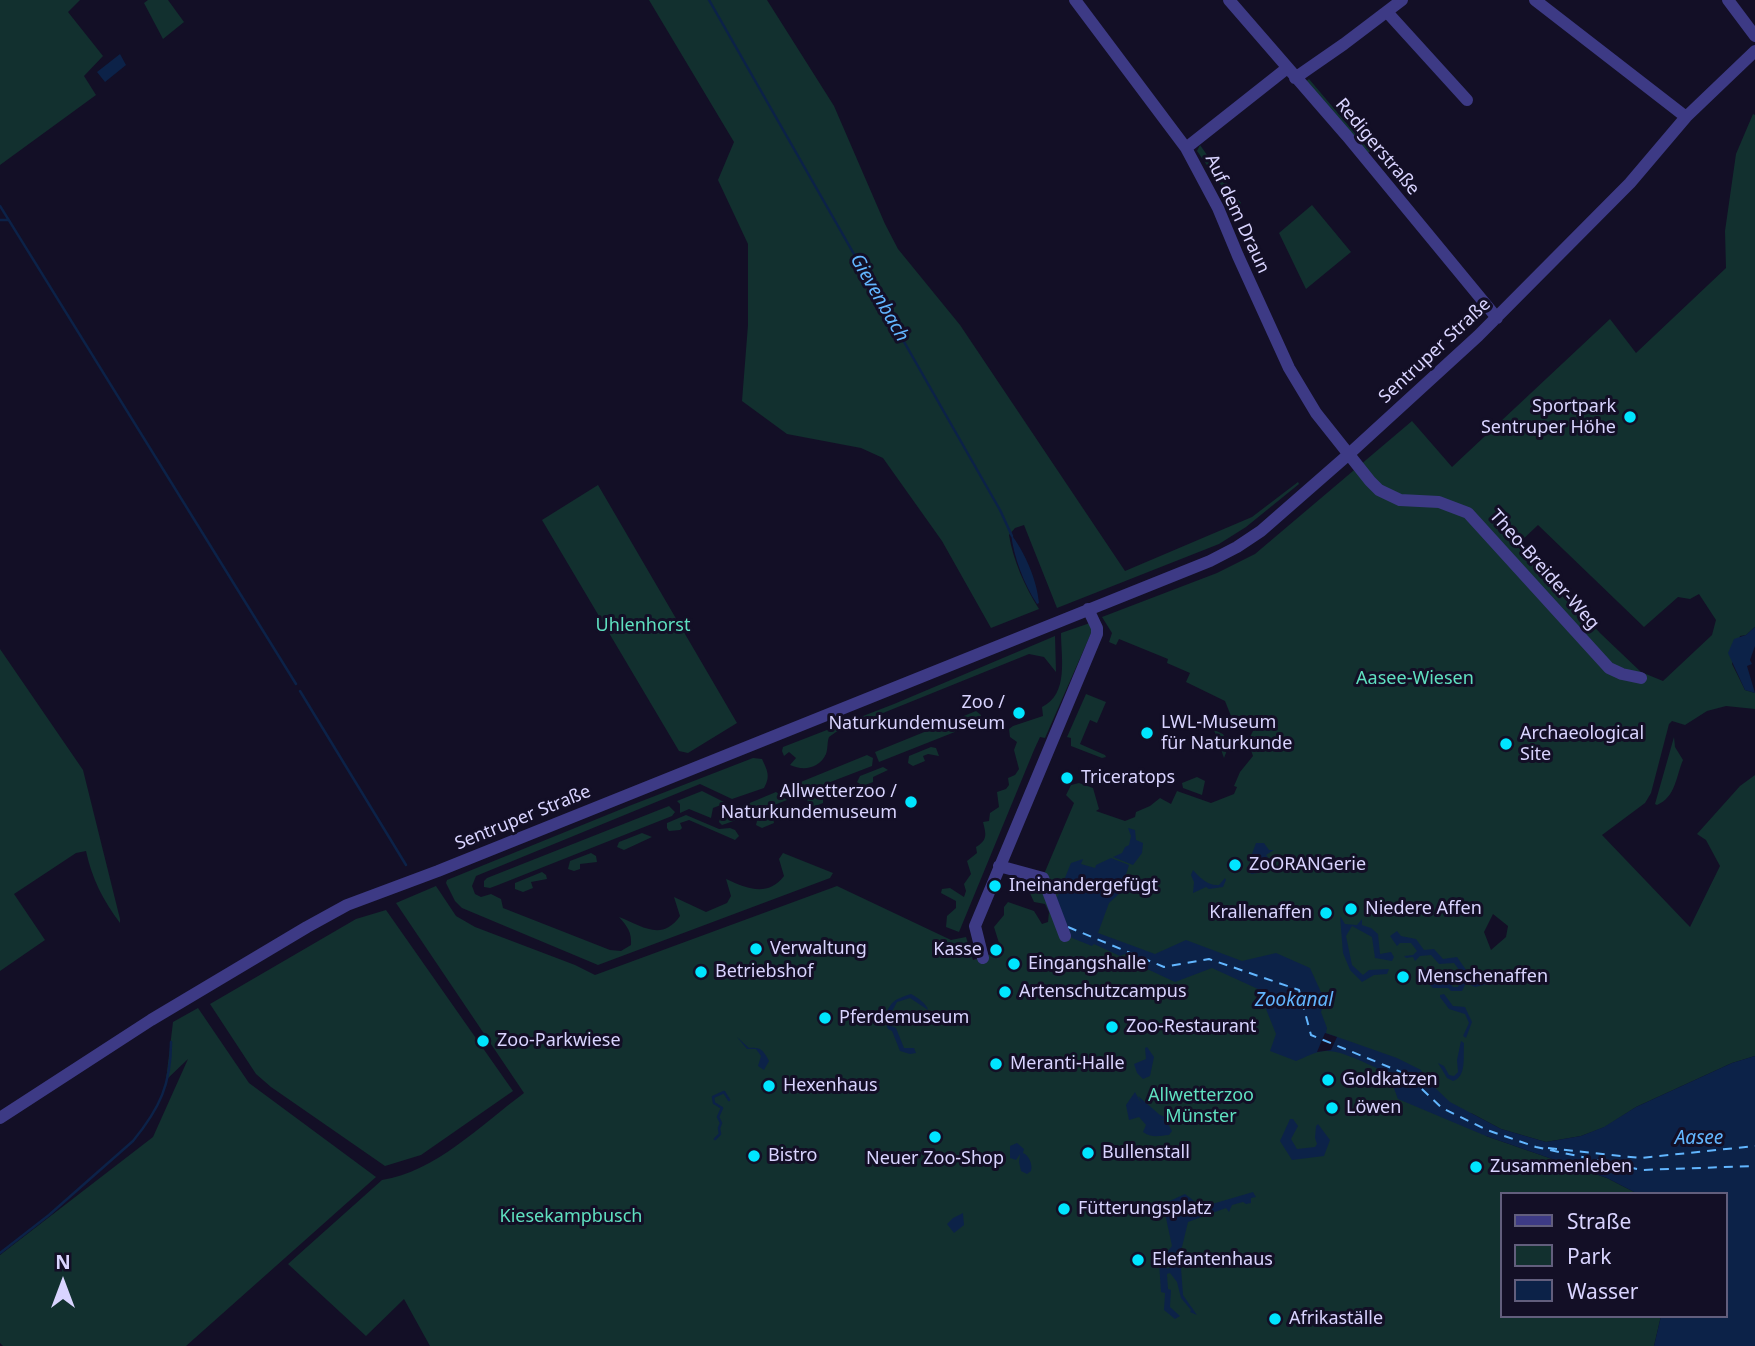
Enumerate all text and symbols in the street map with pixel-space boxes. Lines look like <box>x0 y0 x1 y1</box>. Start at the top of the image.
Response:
street label: Redigerstraße <box>1330 94 1424 200</box>
street label: Auf dem Draun <box>1200 151 1274 277</box>
water label: Gievenbach <box>845 250 913 346</box>
street label: Sentruper Straße <box>1375 294 1495 408</box>
place label: Sportpark Sentruper Höhe <box>1481 396 1616 438</box>
marker: Sportpark Sentruper Höhe <box>1622 409 1638 425</box>
street label: Theo-Breider-Weg <box>1485 506 1603 634</box>
park label: Uhlenhorst <box>596 615 690 637</box>
park label: Aasee-Wiesen <box>1356 668 1474 690</box>
place label: Zoo / Naturkundemuseum <box>828 692 1005 734</box>
marker: Zoo / Naturkundemuseum <box>1011 705 1027 721</box>
place label: LWL-Museum für Naturkunde <box>1161 712 1292 754</box>
place label: Archaeological Site <box>1520 723 1644 766</box>
marker: LWL-Museum für Naturkunde <box>1139 725 1155 741</box>
marker: Archaeological Site <box>1498 736 1514 752</box>
place label: Triceratops <box>1081 767 1175 789</box>
marker: Triceratops <box>1059 770 1075 786</box>
street label: Sentruper Straße <box>452 781 594 855</box>
place label: Allwetterzoo / Naturkundemuseum <box>720 781 897 824</box>
marker: Allwetterzoo / Naturkundemuseum <box>903 794 919 810</box>
place label: ZoORANGerie <box>1249 854 1366 876</box>
marker: ZoORANGerie <box>1227 857 1243 873</box>
place label: Ineinandergefügt <box>1009 875 1158 897</box>
marker: Ineinandergefügt <box>987 878 1003 894</box>
place label: Niedere Affen <box>1365 898 1482 920</box>
marker: Niedere Affen <box>1343 901 1359 917</box>
place label: Krallenaffen <box>1209 902 1312 924</box>
marker: Krallenaffen <box>1318 905 1334 921</box>
place label: Verwaltung <box>770 938 867 960</box>
place label: Kasse <box>933 939 982 961</box>
marker: Verwaltung <box>748 941 764 957</box>
marker: Kasse <box>988 942 1004 958</box>
place label: Eingangshalle <box>1028 953 1146 975</box>
marker: Eingangshalle <box>1006 956 1022 972</box>
place label: Betriebshof <box>715 961 813 983</box>
marker: Betriebshof <box>693 964 709 980</box>
place label: Menschenaffen <box>1417 966 1548 988</box>
marker: Menschenaffen <box>1395 969 1411 985</box>
place label: Artenschutzcampus <box>1019 981 1187 1003</box>
marker: Artenschutzcampus <box>997 984 1013 1000</box>
water label: Zookanal <box>1255 990 1333 1012</box>
place label: Pferdemuseum <box>839 1007 969 1029</box>
marker: Pferdemuseum <box>817 1010 833 1026</box>
place label: Zoo-Restaurant <box>1126 1016 1256 1038</box>
marker: Zoo-Restaurant <box>1104 1019 1120 1035</box>
place label: Zoo-Parkwiese <box>497 1030 621 1052</box>
marker: Zoo-Parkwiese <box>475 1033 491 1049</box>
place label: Meranti-Halle <box>1010 1053 1125 1075</box>
marker: Meranti-Halle <box>988 1056 1004 1072</box>
place label: Goldkatzen <box>1342 1069 1438 1091</box>
marker: Goldkatzen <box>1320 1072 1336 1088</box>
place label: Hexenhaus <box>783 1075 878 1097</box>
marker: Hexenhaus <box>761 1078 777 1094</box>
park label: Allwetterzoo Münster <box>1148 1085 1254 1128</box>
place label: Löwen <box>1346 1097 1401 1119</box>
marker: Löwen <box>1324 1100 1340 1116</box>
water label: Aasee <box>1675 1128 1723 1150</box>
marker: Neuer Zoo-Shop <box>927 1129 943 1145</box>
place label: Bullenstall <box>1102 1142 1190 1164</box>
place label: Bistro <box>768 1145 817 1167</box>
marker: Bullenstall <box>1080 1145 1096 1161</box>
marker: Bistro <box>746 1148 762 1164</box>
place label: Neuer Zoo-Shop <box>866 1148 1004 1170</box>
place label: Zusammenleben <box>1490 1156 1632 1178</box>
marker: Zusammenleben <box>1468 1159 1484 1175</box>
legend <box>1500 1192 1727 1318</box>
place label: Fütterungsplatz <box>1078 1198 1212 1220</box>
marker: Fütterungsplatz <box>1056 1201 1072 1217</box>
park label: Kiesekampbusch <box>500 1206 642 1228</box>
text: Straße <box>1567 1207 1631 1235</box>
text: Park <box>1567 1242 1611 1270</box>
north arrow <box>28 1248 98 1318</box>
text: N <box>55 1249 71 1275</box>
place label: Elefantenhaus <box>1152 1249 1273 1271</box>
marker: Elefantenhaus <box>1130 1252 1146 1268</box>
text: Wasser <box>1567 1277 1639 1305</box>
place label: Afrikaställe <box>1289 1308 1383 1330</box>
marker: Afrikaställe <box>1267 1311 1283 1327</box>

